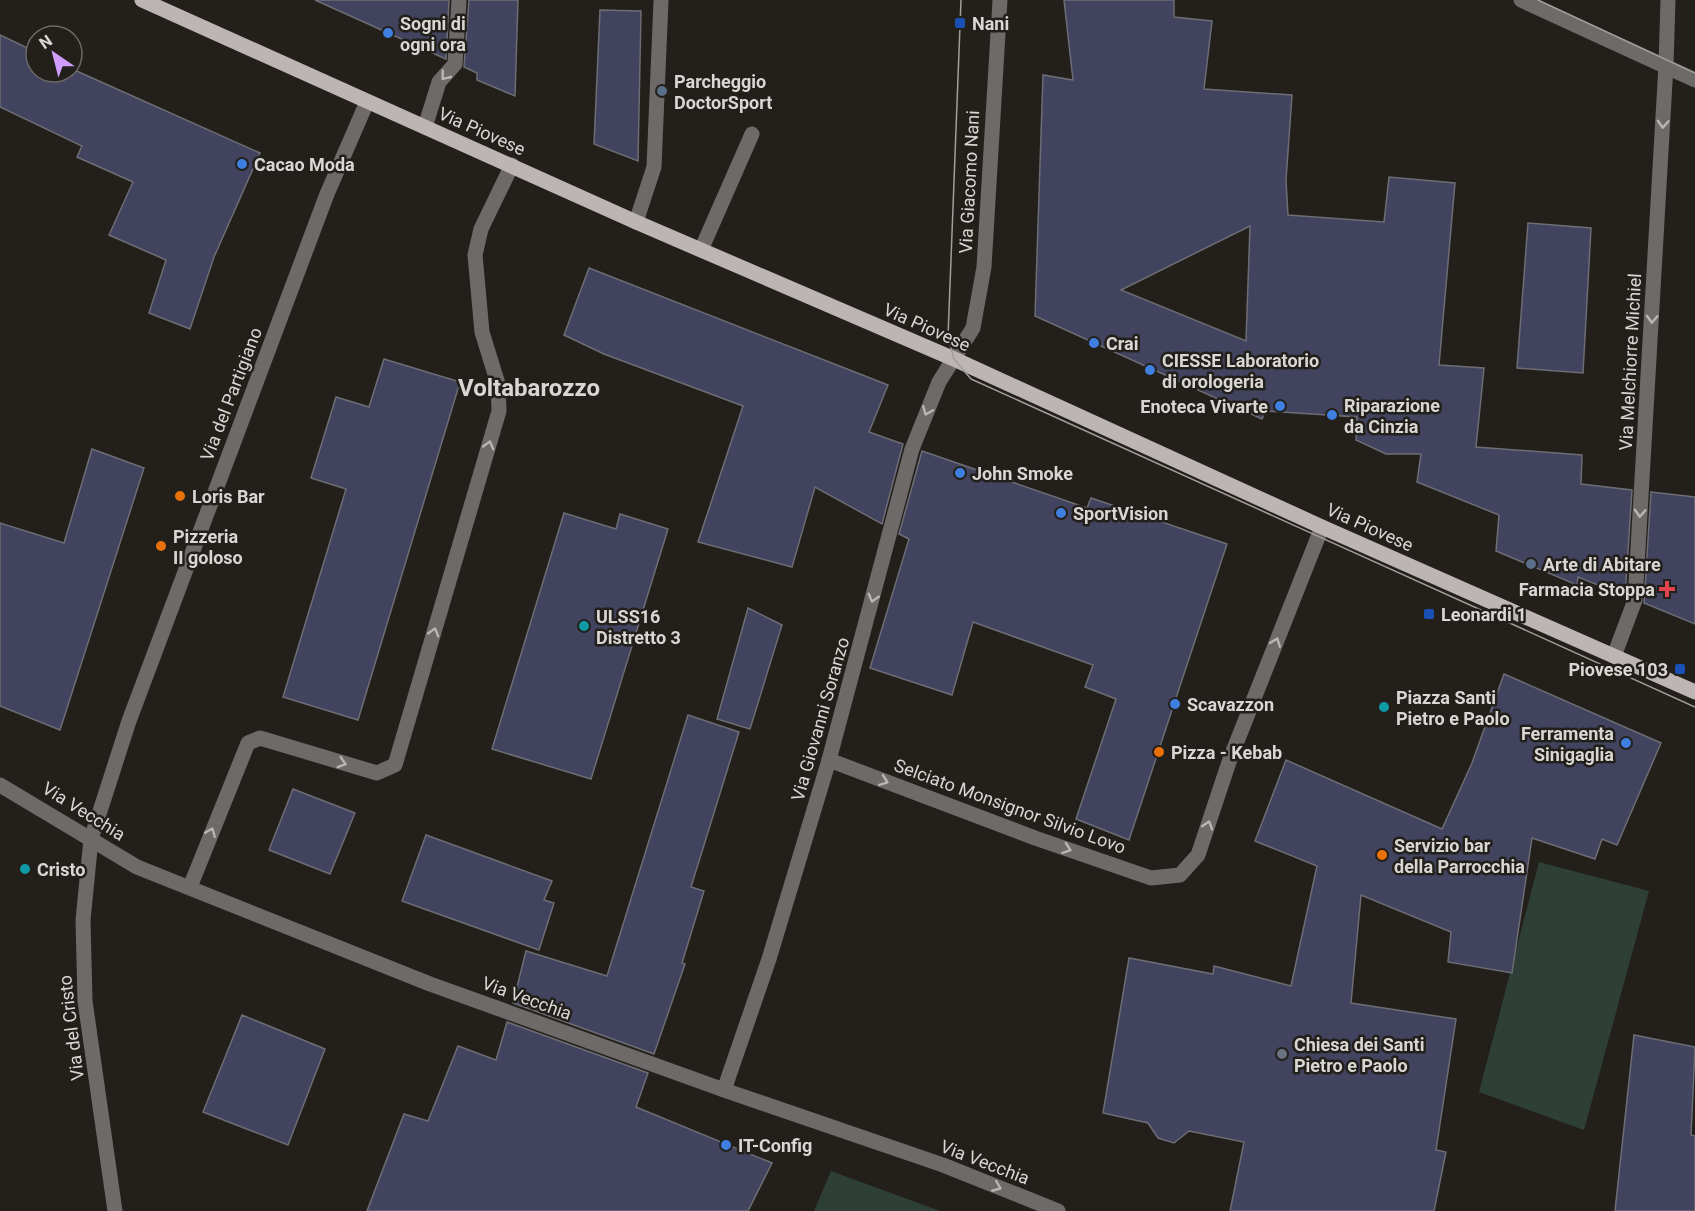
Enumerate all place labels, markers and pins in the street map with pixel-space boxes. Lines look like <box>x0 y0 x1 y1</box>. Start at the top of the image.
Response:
place label: Sogni di ogni ora <box>400 13 466 55</box>
place label: Nani <box>972 13 1009 34</box>
marker: Nani <box>953 16 967 30</box>
marker: Sogni di ogni ora <box>381 26 395 40</box>
place label: Parcheggio DoctorSport <box>674 71 772 113</box>
marker: Parcheggio DoctorSport <box>655 84 669 98</box>
place label: Cacao Moda <box>254 154 355 175</box>
marker: Cacao Moda <box>235 157 249 171</box>
place label: Crai <box>1106 333 1138 354</box>
marker: Crai <box>1087 336 1101 350</box>
place label: CIESSE Laboratorio di orologeria <box>1162 350 1319 392</box>
marker: CIESSE Laboratorio di orologeria <box>1143 363 1157 377</box>
place label: Riparazione da Cinzia <box>1344 395 1440 437</box>
place label: Enoteca Vivarte <box>1140 396 1268 417</box>
marker: Enoteca Vivarte <box>1273 399 1287 413</box>
marker: Riparazione da Cinzia <box>1325 408 1339 422</box>
place label: John Smoke <box>972 463 1073 484</box>
marker: John Smoke <box>953 466 967 480</box>
place label: Loris Bar <box>192 486 265 507</box>
marker: Loris Bar <box>173 489 187 503</box>
place label: SportVision <box>1073 503 1168 524</box>
marker: SportVision <box>1054 506 1068 520</box>
place label: Pizzeria II goloso <box>173 526 243 568</box>
marker: Pizzeria II goloso <box>154 539 168 553</box>
place label: Arte di Abitare <box>1543 554 1661 575</box>
marker: Arte di Abitare <box>1524 557 1538 571</box>
place label: Farmacia Stoppa <box>1519 579 1655 600</box>
marker: Farmacia Stoppa <box>1660 582 1674 596</box>
place label: Leonardi 1 <box>1441 604 1526 625</box>
place label: ULSS16 Distretto 3 <box>596 606 681 648</box>
marker: Leonardi 1 <box>1422 607 1436 621</box>
marker: ULSS16 Distretto 3 <box>577 619 591 633</box>
place label: Piovese 103 <box>1568 659 1668 680</box>
marker: Piovese 103 <box>1673 662 1687 676</box>
place label: Piazza Santi Pietro e Paolo <box>1396 687 1510 729</box>
place label: Scavazzon <box>1187 694 1274 715</box>
marker: Scavazzon <box>1168 697 1182 711</box>
marker: Piazza Santi Pietro e Paolo <box>1377 700 1391 714</box>
place label: Ferramenta Sinigaglia <box>1521 723 1614 765</box>
marker: Ferramenta Sinigaglia <box>1619 736 1633 750</box>
place label: Pizza - Kebab <box>1171 742 1282 763</box>
marker: Pizza - Kebab <box>1152 745 1166 759</box>
place label: Servizio bar della Parrocchia <box>1394 835 1525 877</box>
marker: Servizio bar della Parrocchia <box>1375 848 1389 862</box>
place label: Cristo <box>37 859 85 880</box>
marker: Cristo <box>18 862 32 876</box>
place label: Chiesa dei Santi Pietro e Paolo <box>1294 1034 1424 1076</box>
marker: Chiesa dei Santi Pietro e Paolo <box>1275 1047 1289 1061</box>
place label: IT-Config <box>738 1135 812 1156</box>
marker: IT-Config <box>719 1138 733 1152</box>

